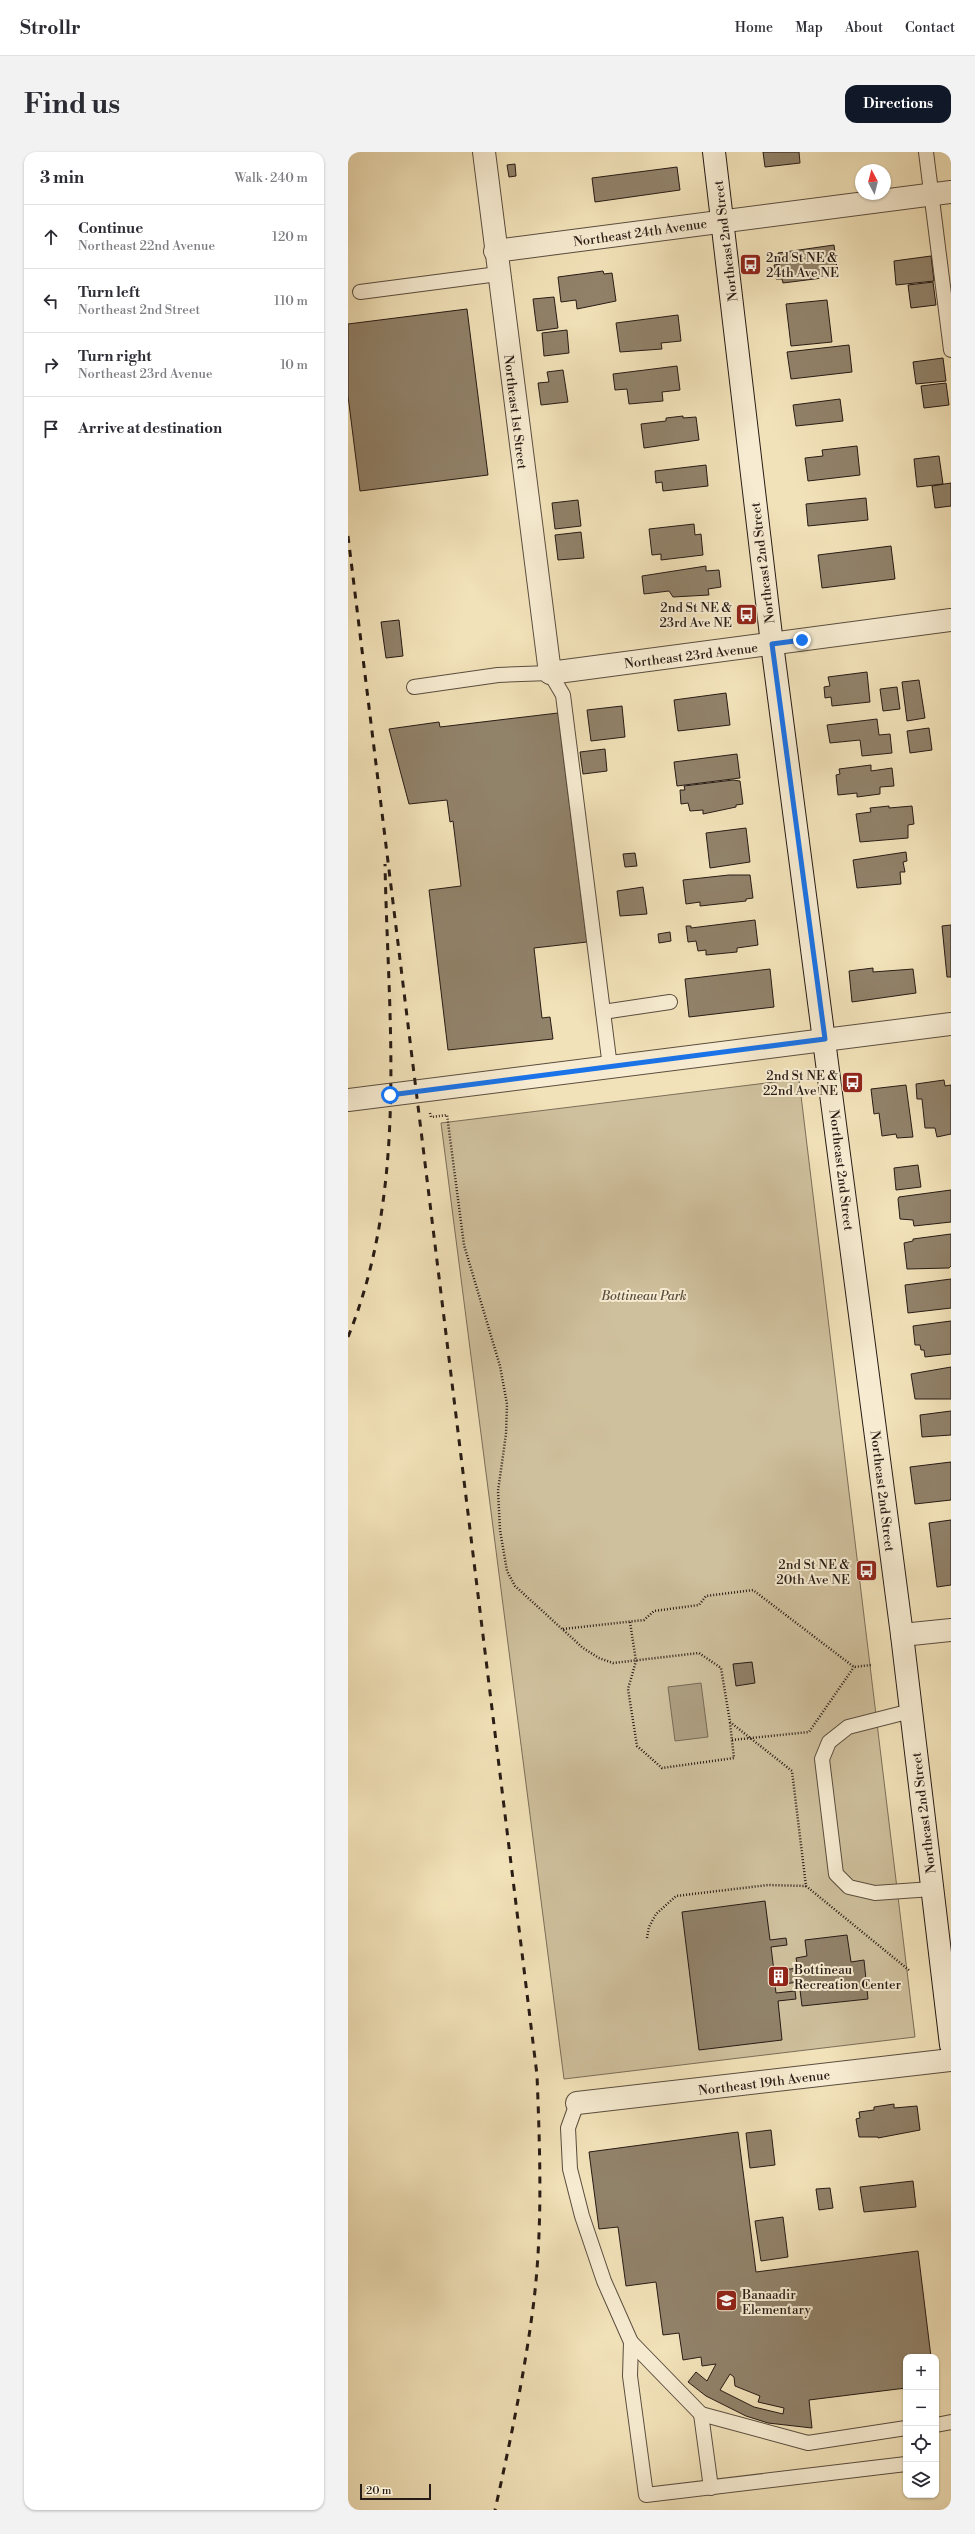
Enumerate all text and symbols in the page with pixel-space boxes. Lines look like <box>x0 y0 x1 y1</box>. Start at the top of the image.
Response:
text: Strollr <box>20 16 81 40</box>
text: Home <box>735 19 773 37</box>
text: Map <box>795 19 823 37</box>
text: About <box>845 19 883 37</box>
text: Contact <box>905 19 955 37</box>
button: Directions <box>845 85 951 123</box>
text: Find us <box>24 87 120 122</box>
north arrow <box>855 164 891 200</box>
text: 3 min <box>40 167 84 189</box>
text: Walk · 240 m <box>234 170 308 186</box>
street label: Northeast 2nd Street <box>711 179 741 302</box>
street label: Northeast 24th Avenue <box>572 216 708 250</box>
text: Continue <box>78 219 143 238</box>
icon: ahead <box>40 226 62 248</box>
text: 120 m <box>272 229 308 245</box>
text: Northeast 22nd Avenue <box>78 238 215 254</box>
place label: 2nd St NE & 24th Ave NE <box>766 250 839 281</box>
bus stop icon: 2nd St NE & 24th Ave NE <box>737 251 763 277</box>
text: Turn left <box>78 283 140 302</box>
icon: left <box>40 290 62 312</box>
text: 110 m <box>274 293 308 309</box>
text: Northeast 2nd Street <box>78 302 200 318</box>
text: Turn right <box>78 347 152 366</box>
icon: right <box>40 354 62 376</box>
street label: Northeast 1st Street <box>500 354 530 471</box>
text: 10 m <box>280 357 308 373</box>
text: Northeast 23rd Avenue <box>78 366 213 382</box>
icon: arrive <box>40 418 62 440</box>
text: Arrive at destination <box>78 419 222 438</box>
street label: Northeast 2nd Street <box>748 501 778 624</box>
place label: 2nd St NE & 23rd Ave NE <box>659 600 733 631</box>
bus stop icon: 2nd St NE & 23rd Ave NE <box>734 601 760 627</box>
route end <box>793 631 811 649</box>
street label: Northeast 23rd Avenue <box>623 640 759 672</box>
place label: 2nd St NE & 22nd Ave NE <box>763 1068 839 1099</box>
bus stop icon: 2nd St NE & 22nd Ave NE <box>840 1069 866 1095</box>
route start <box>381 1086 399 1104</box>
street label: Northeast 2nd Street <box>826 1109 856 1232</box>
park label: Bottineau Park <box>600 1288 687 1304</box>
street label: Northeast 2nd Street <box>867 1430 897 1553</box>
place label: 2nd St NE & 20th Ave NE <box>776 1557 851 1588</box>
bus stop icon: 2nd St NE & 20th Ave NE <box>853 1558 879 1584</box>
street label: Northeast 2nd Street <box>909 1751 939 1874</box>
place label: Bottineau Recreation Center <box>793 1962 902 1993</box>
building icon: Bottineau Recreation Center <box>765 1963 791 1989</box>
street label: Northeast 19th Avenue <box>697 2067 831 2099</box>
place label: Banaadir Elementary <box>741 2287 812 2318</box>
school or university icon: Banaadir Elementary <box>714 2288 740 2314</box>
map controls <box>903 2354 939 2498</box>
button: + <box>903 2354 939 2390</box>
button: − <box>903 2390 939 2426</box>
button: locate <box>903 2426 939 2462</box>
button: layers <box>903 2462 939 2498</box>
scale bar <box>360 2482 431 2501</box>
text: 20 m <box>366 2484 391 2498</box>

